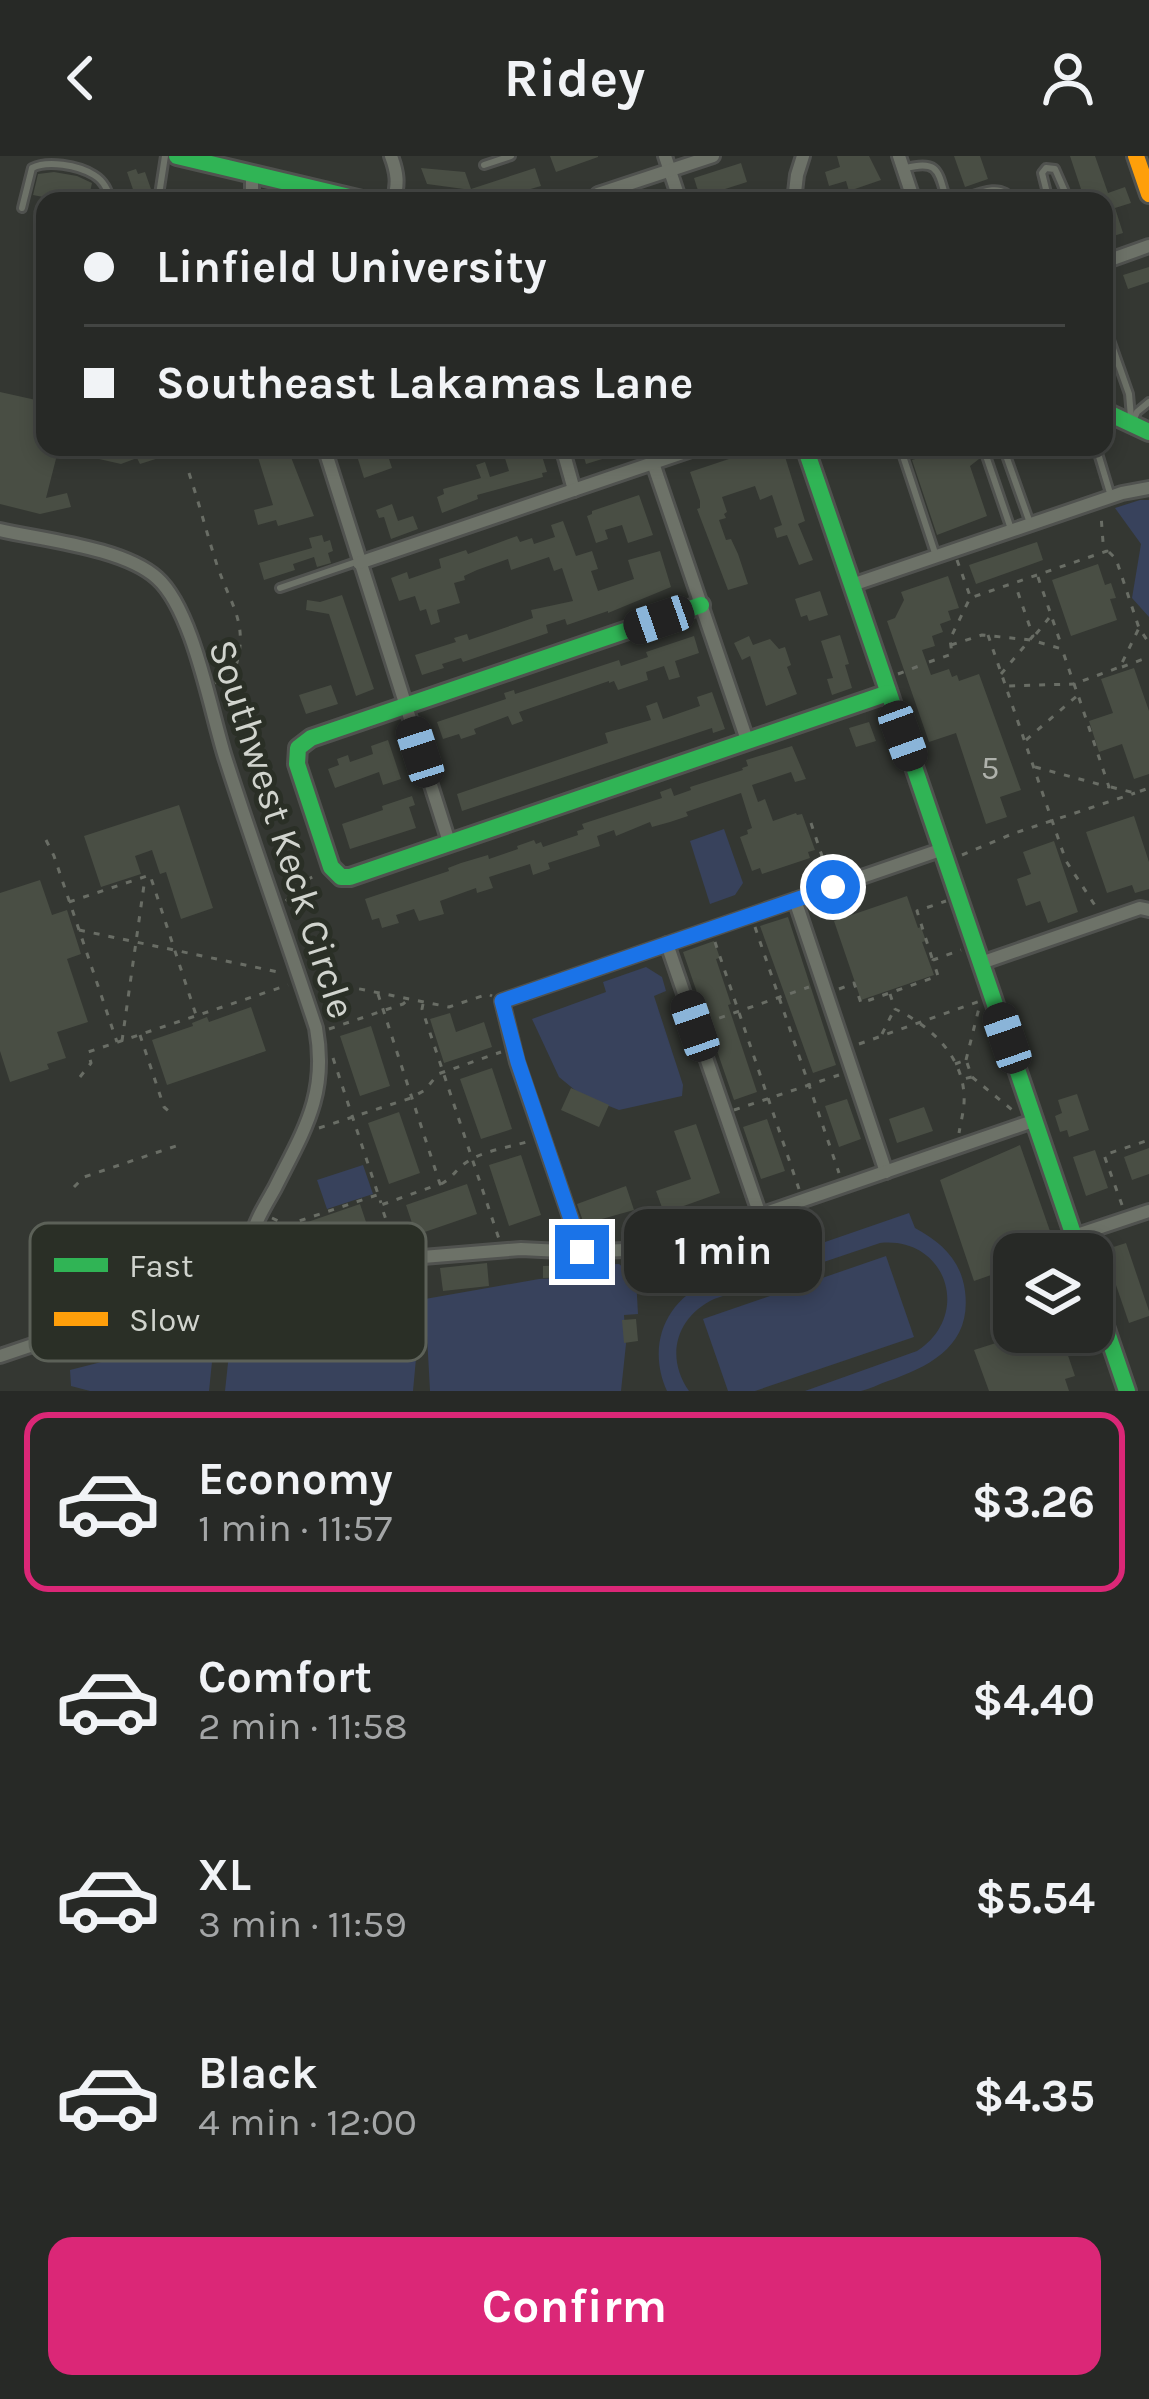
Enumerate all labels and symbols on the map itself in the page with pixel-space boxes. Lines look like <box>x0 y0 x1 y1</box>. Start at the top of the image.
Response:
car <box>619 591 699 649</box>
street label: Southwest Keck Circle <box>199 634 365 1024</box>
car <box>874 696 932 776</box>
car <box>392 712 448 792</box>
house number: 5 <box>981 749 999 787</box>
route start <box>806 860 860 914</box>
car <box>666 986 724 1066</box>
car <box>978 998 1036 1078</box>
callout: 1 min <box>624 1210 822 1294</box>
legend <box>30 1223 426 1361</box>
route end <box>555 1225 609 1279</box>
text: Fast <box>129 1247 193 1285</box>
text: Slow <box>129 1301 200 1339</box>

